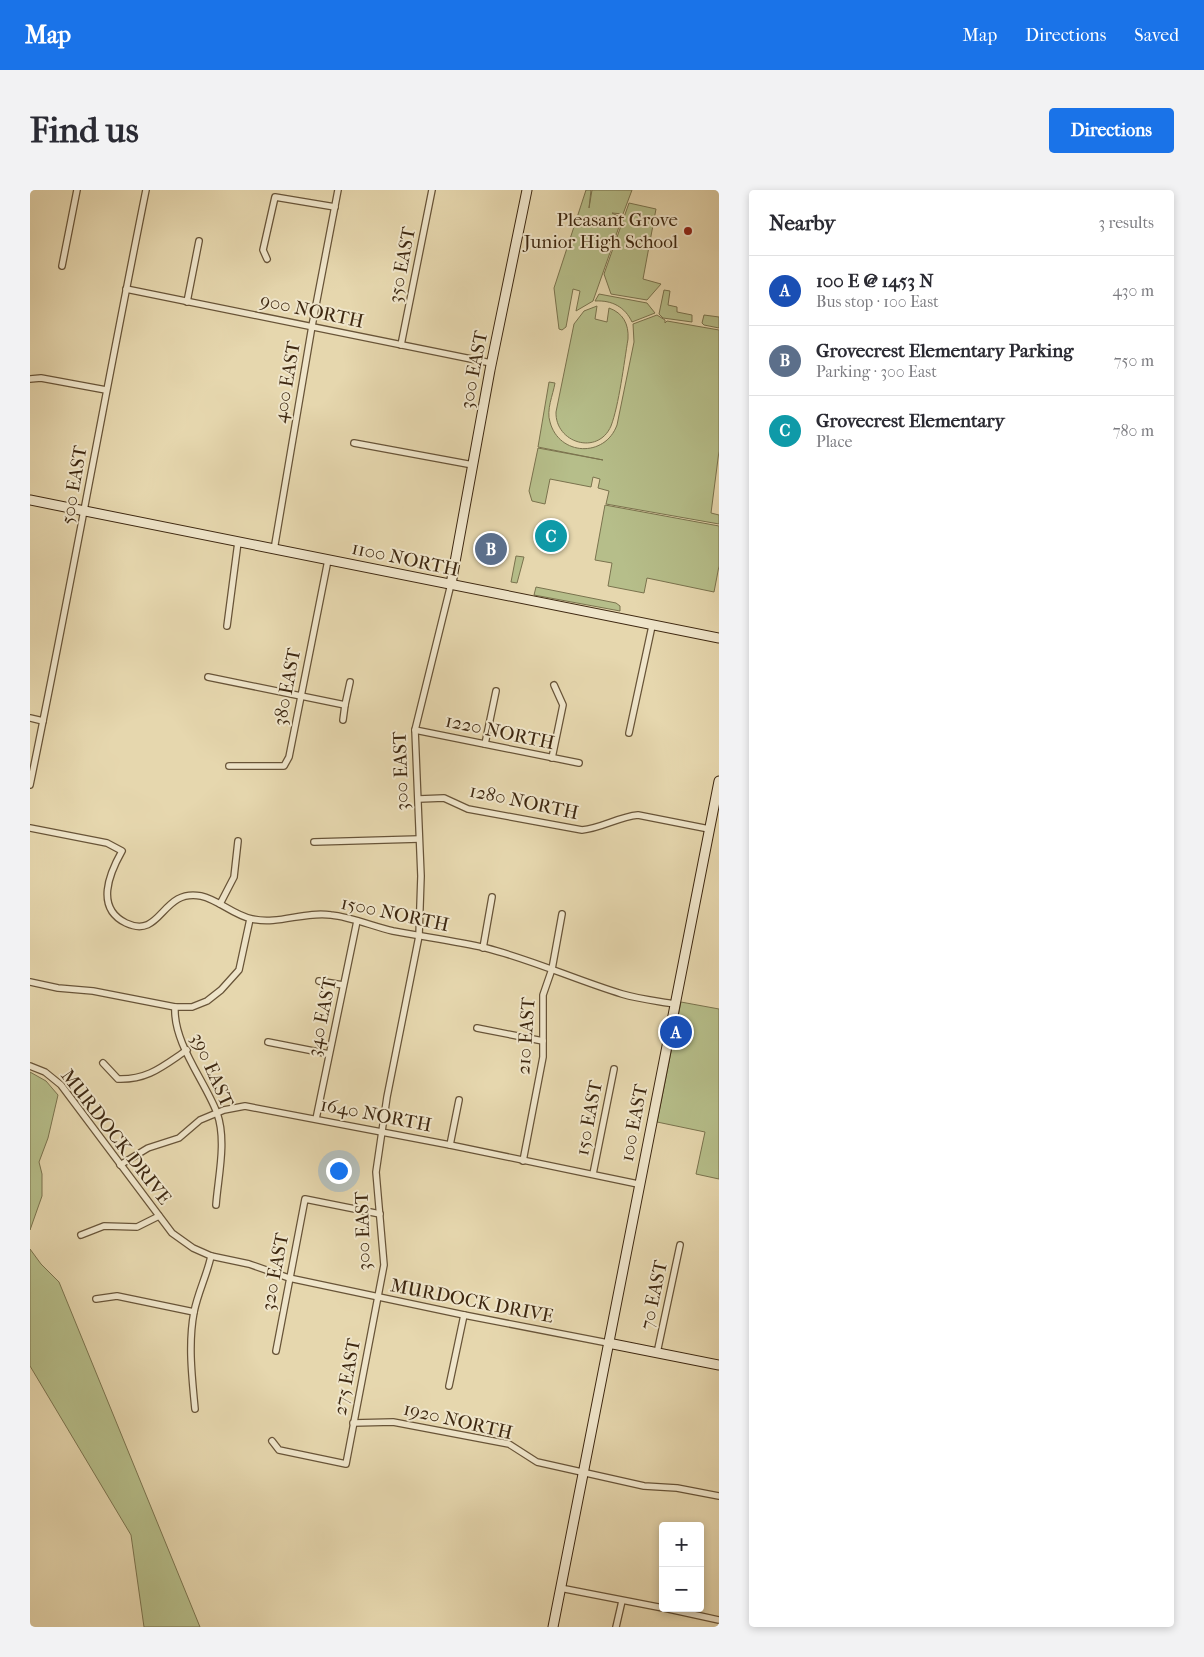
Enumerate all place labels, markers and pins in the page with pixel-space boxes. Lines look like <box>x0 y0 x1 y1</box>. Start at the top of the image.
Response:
place label: Pleasant Grove Junior High School <box>522 209 678 253</box>
marker: Pleasant Grove Junior High School <box>682 225 694 237</box>
pin: C <box>535 517 567 555</box>
pin: B <box>475 530 507 568</box>
pin: A <box>660 1013 692 1051</box>

